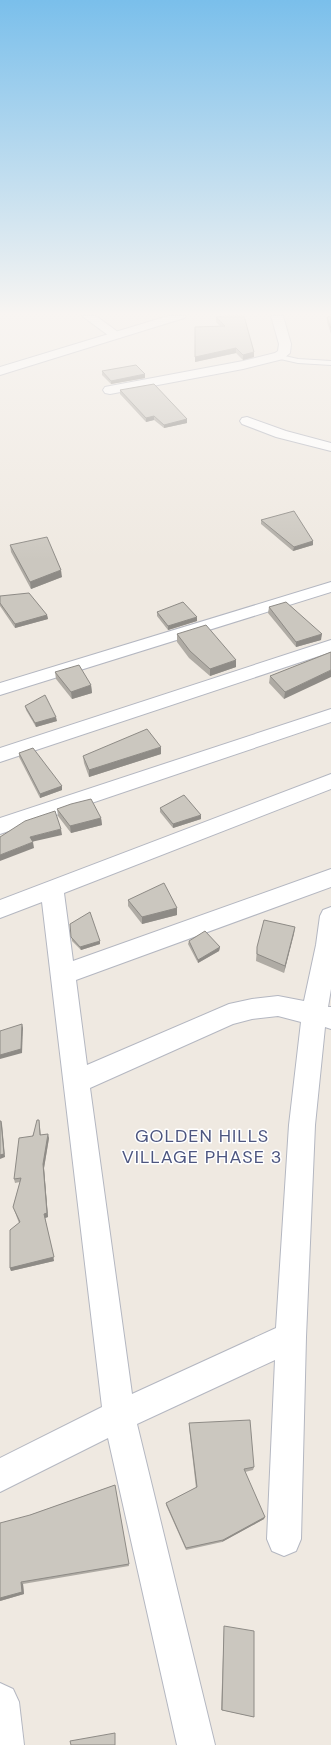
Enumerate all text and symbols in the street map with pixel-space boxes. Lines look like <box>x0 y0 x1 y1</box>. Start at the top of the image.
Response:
district label: GOLDEN HILLS VILLAGE PHASE 3 <box>122 1124 282 1169</box>

